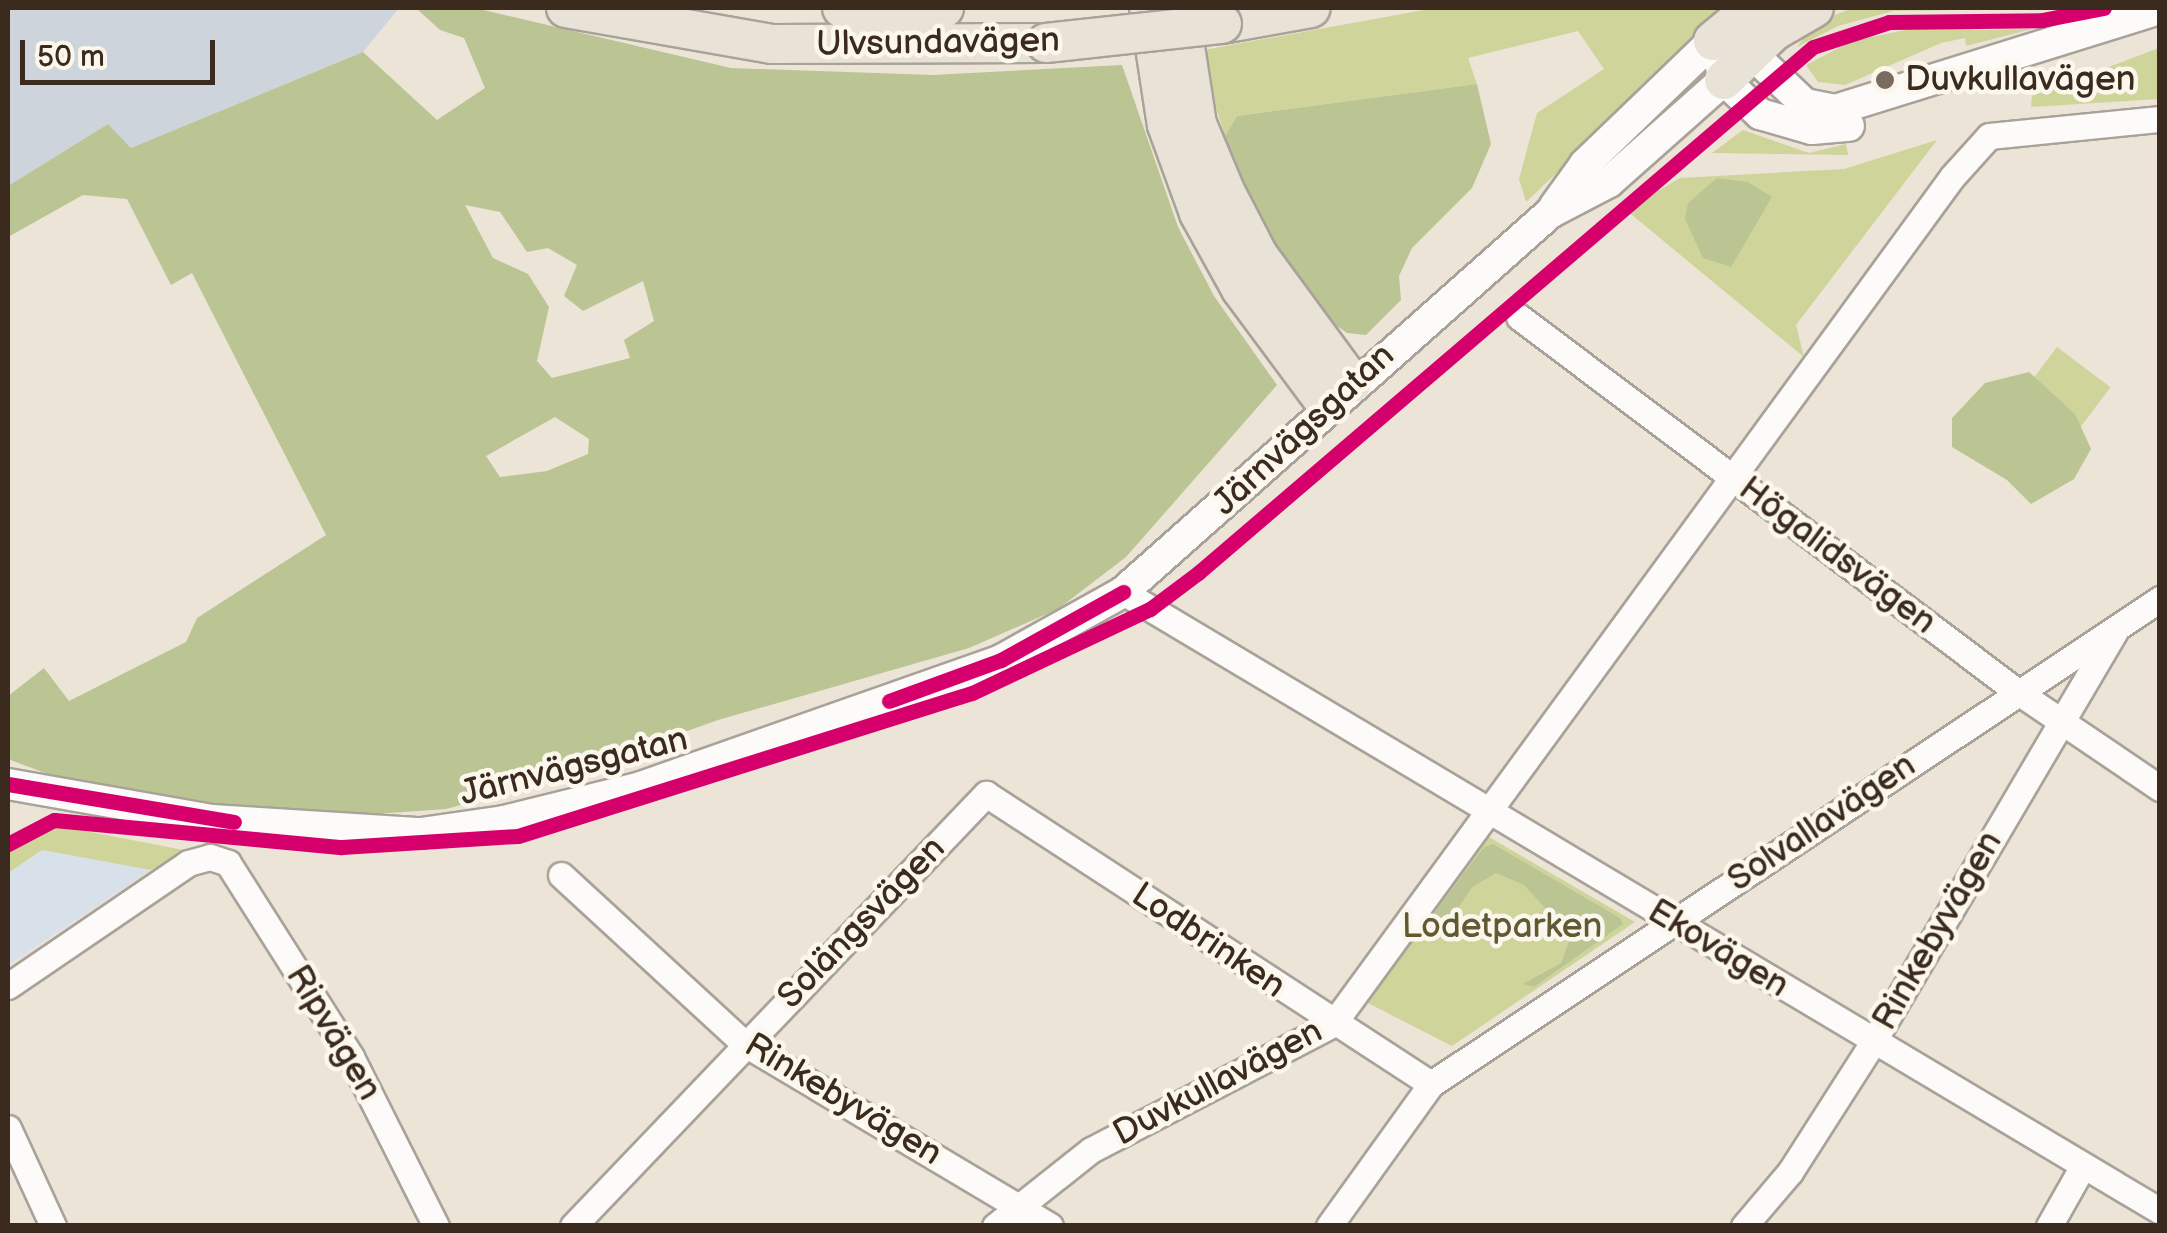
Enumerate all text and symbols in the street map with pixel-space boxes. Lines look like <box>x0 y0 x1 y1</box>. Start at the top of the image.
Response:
scale bar <box>25 20 220 82</box>
street label: Ulvsundavägen <box>816 20 1060 66</box>
text: 50 m <box>37 39 105 75</box>
place label: Duvkullavägen <box>1905 59 2135 101</box>
marker: Duvkullavägen <box>1874 69 1896 91</box>
street label: Järnvägsgatan <box>1205 335 1403 525</box>
street label: Högalidsvägen <box>1730 468 1944 644</box>
street label: Järnvägsgatan <box>456 718 692 816</box>
street label: Solvallavägen <box>1720 745 1924 901</box>
street label: Rinkebyvägen <box>1864 824 2012 1038</box>
street label: Solängsvägen <box>770 828 954 1018</box>
street label: Lodbrinken <box>1123 874 1293 1008</box>
street label: Ekovägen <box>1640 891 1796 1007</box>
park label: Lodetparken <box>1402 906 1602 948</box>
street label: Ripvägen <box>276 958 390 1108</box>
street label: Duvkullavägen <box>1106 1010 1330 1156</box>
street label: Rinkebyvägen <box>737 1025 949 1175</box>

